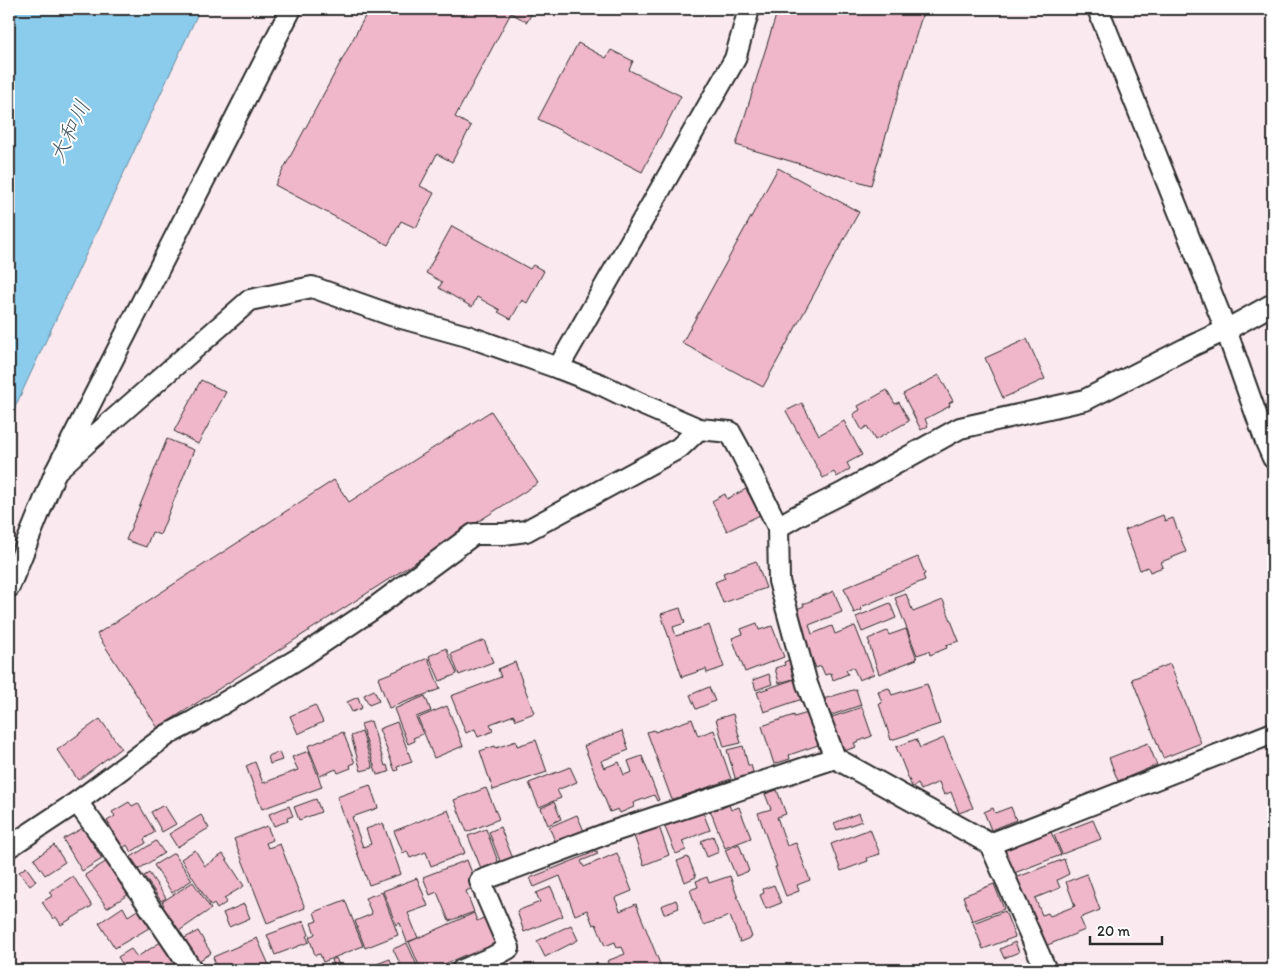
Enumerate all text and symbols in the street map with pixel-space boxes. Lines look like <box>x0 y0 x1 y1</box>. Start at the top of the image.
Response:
water label: 大和川 <box>43 96 96 167</box>
scale bar <box>1090 914 1162 946</box>
text: 20 m <box>1097 922 1131 940</box>

